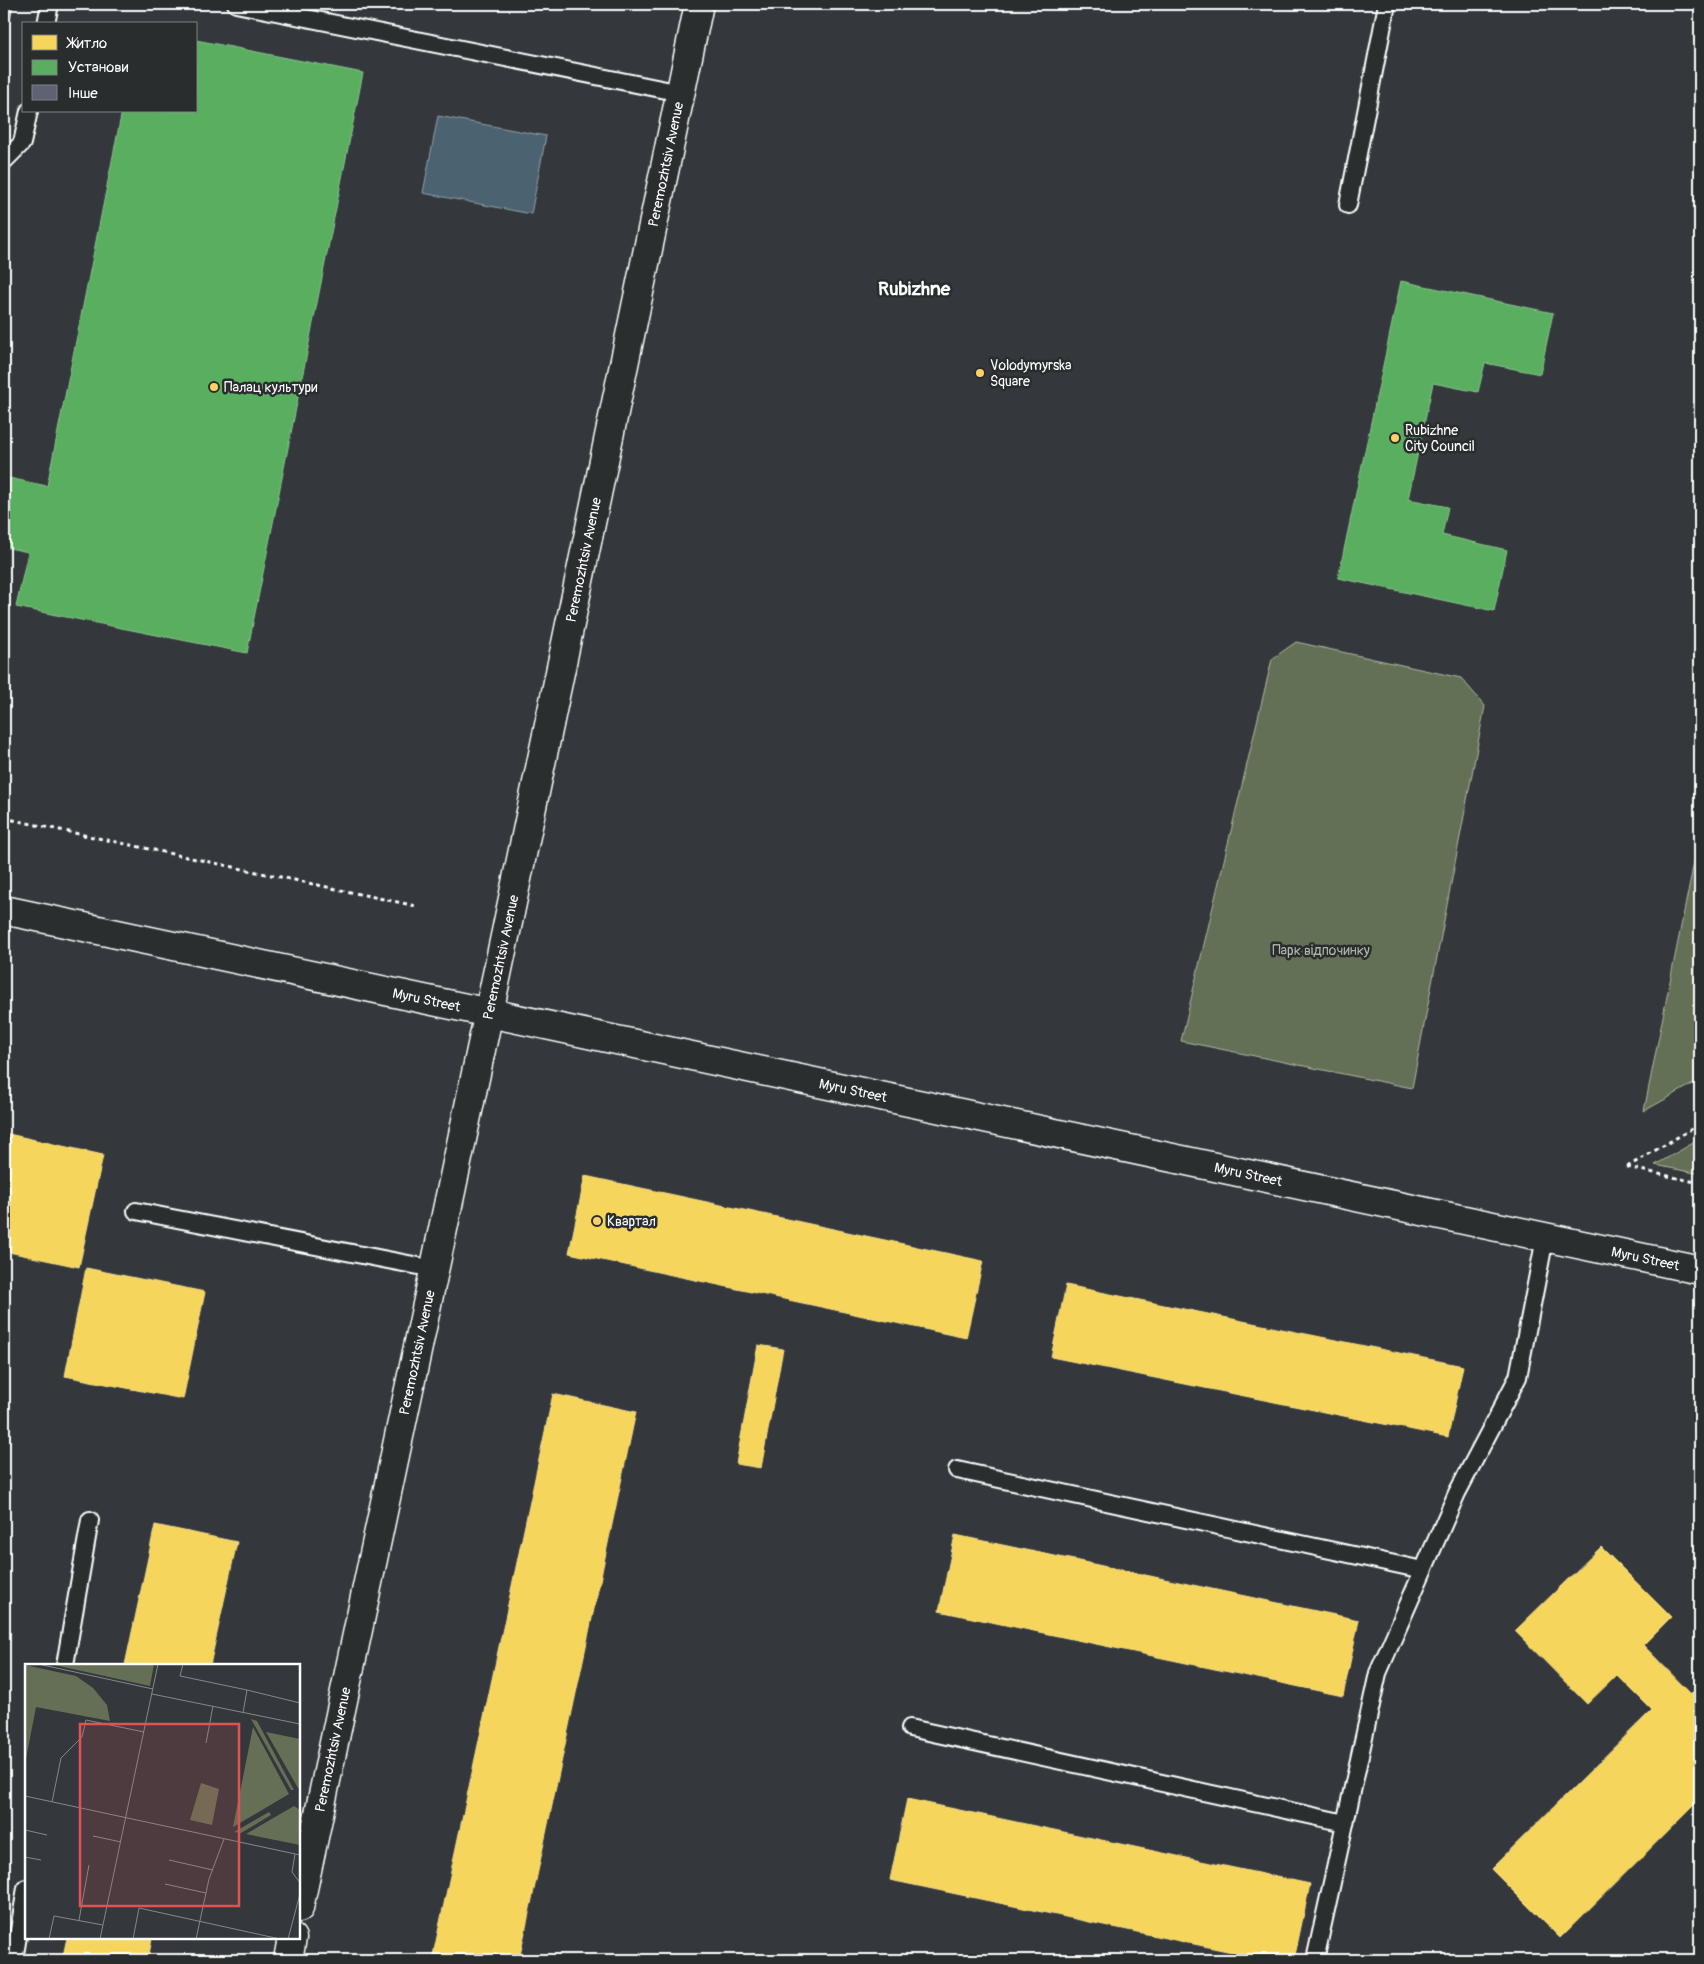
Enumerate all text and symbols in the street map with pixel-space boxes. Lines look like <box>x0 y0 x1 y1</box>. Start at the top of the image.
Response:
legend <box>22 22 198 112</box>
text: Житло <box>66 34 107 53</box>
text: Установи <box>68 58 129 77</box>
text: Інше <box>68 84 98 103</box>
street label: Peremozhtsiv Avenue <box>644 100 687 228</box>
district label: Rubizhne <box>878 277 951 301</box>
place label: Volodymyrska Square <box>990 357 1072 390</box>
marker: Volodymyrska Square <box>974 367 986 379</box>
place label: Палац культури <box>224 379 317 396</box>
marker: Палац культури <box>208 381 220 393</box>
place label: Rubizhne City Council <box>1405 422 1475 455</box>
marker: Rubizhne City Council <box>1389 432 1401 444</box>
street label: Peremozhtsiv Avenue <box>562 496 605 624</box>
street label: Peremozhtsiv Avenue <box>479 893 522 1021</box>
park label: Парк відпочинку <box>1272 942 1370 959</box>
street label: Myru Street <box>391 984 463 1015</box>
street label: Myru Street <box>817 1075 889 1106</box>
street label: Myru Street <box>1213 1159 1284 1190</box>
place label: Квартал <box>607 1213 656 1230</box>
marker: Квартал <box>591 1215 603 1227</box>
street label: Myru Street <box>1610 1243 1681 1274</box>
street label: Peremozhtsiv Avenue <box>395 1288 438 1416</box>
inset map <box>25 1664 300 1939</box>
street label: Peremozhtsiv Avenue <box>311 1685 354 1814</box>

